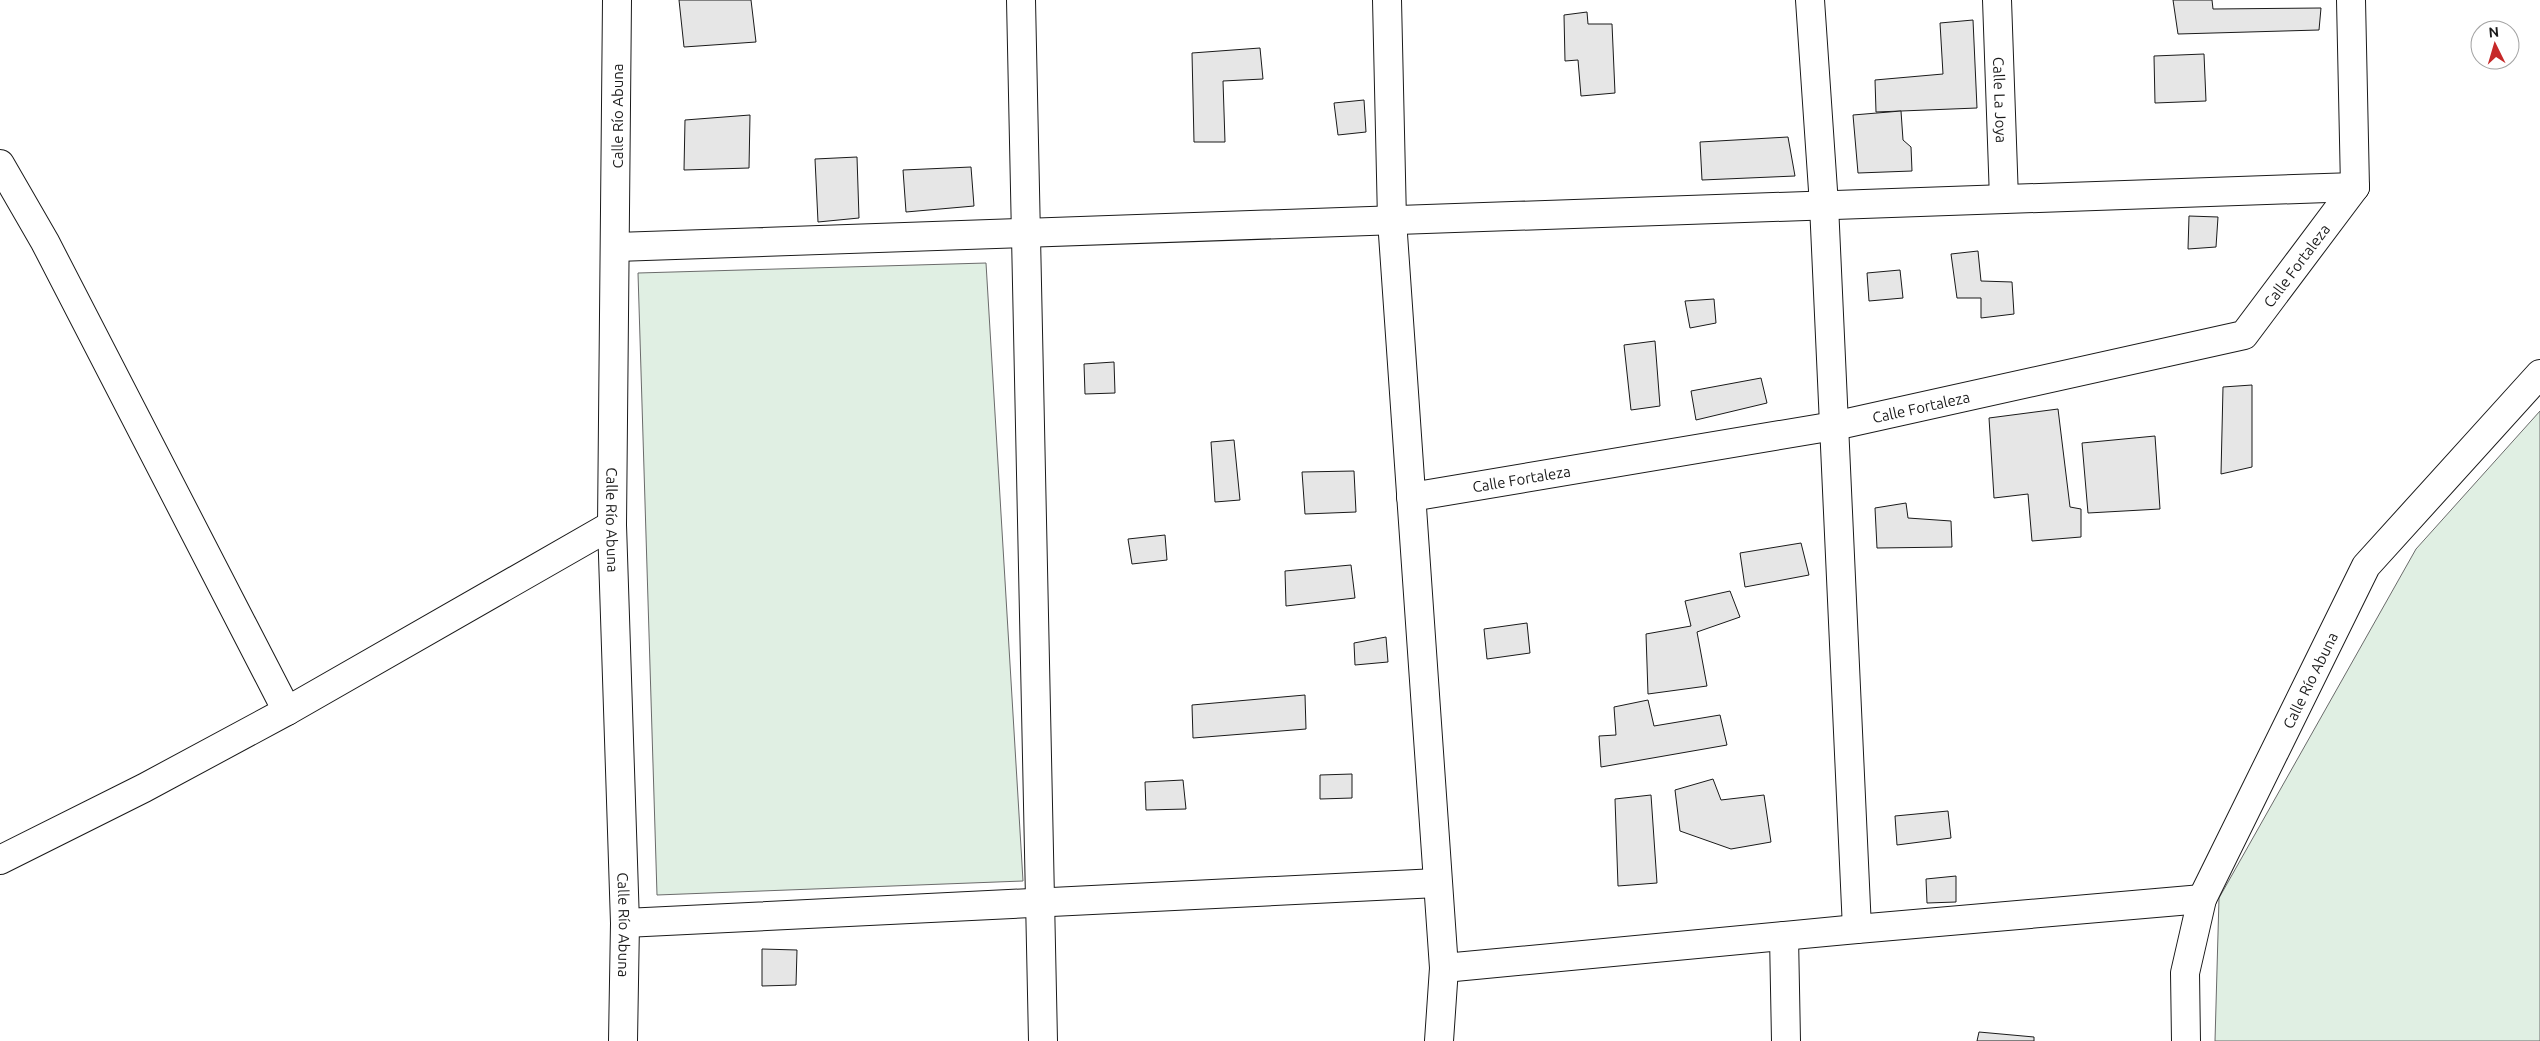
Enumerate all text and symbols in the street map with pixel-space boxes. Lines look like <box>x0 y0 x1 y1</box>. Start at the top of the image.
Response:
north arrow <box>2470 20 2520 70</box>
text: N <box>2488 24 2500 40</box>
street label: Calle La Joya <box>1991 56 2011 143</box>
street label: Calle Río Abuna <box>609 63 626 169</box>
street label: Calle Fortaleza <box>2260 220 2333 310</box>
street label: Calle Fortaleza <box>1871 388 1971 426</box>
street label: Calle Fortaleza <box>1471 462 1572 495</box>
street label: Calle Río Abuna <box>603 467 622 573</box>
street label: Calle Río Abuna <box>2279 629 2341 731</box>
street label: Calle Río Abuna <box>615 872 634 978</box>

